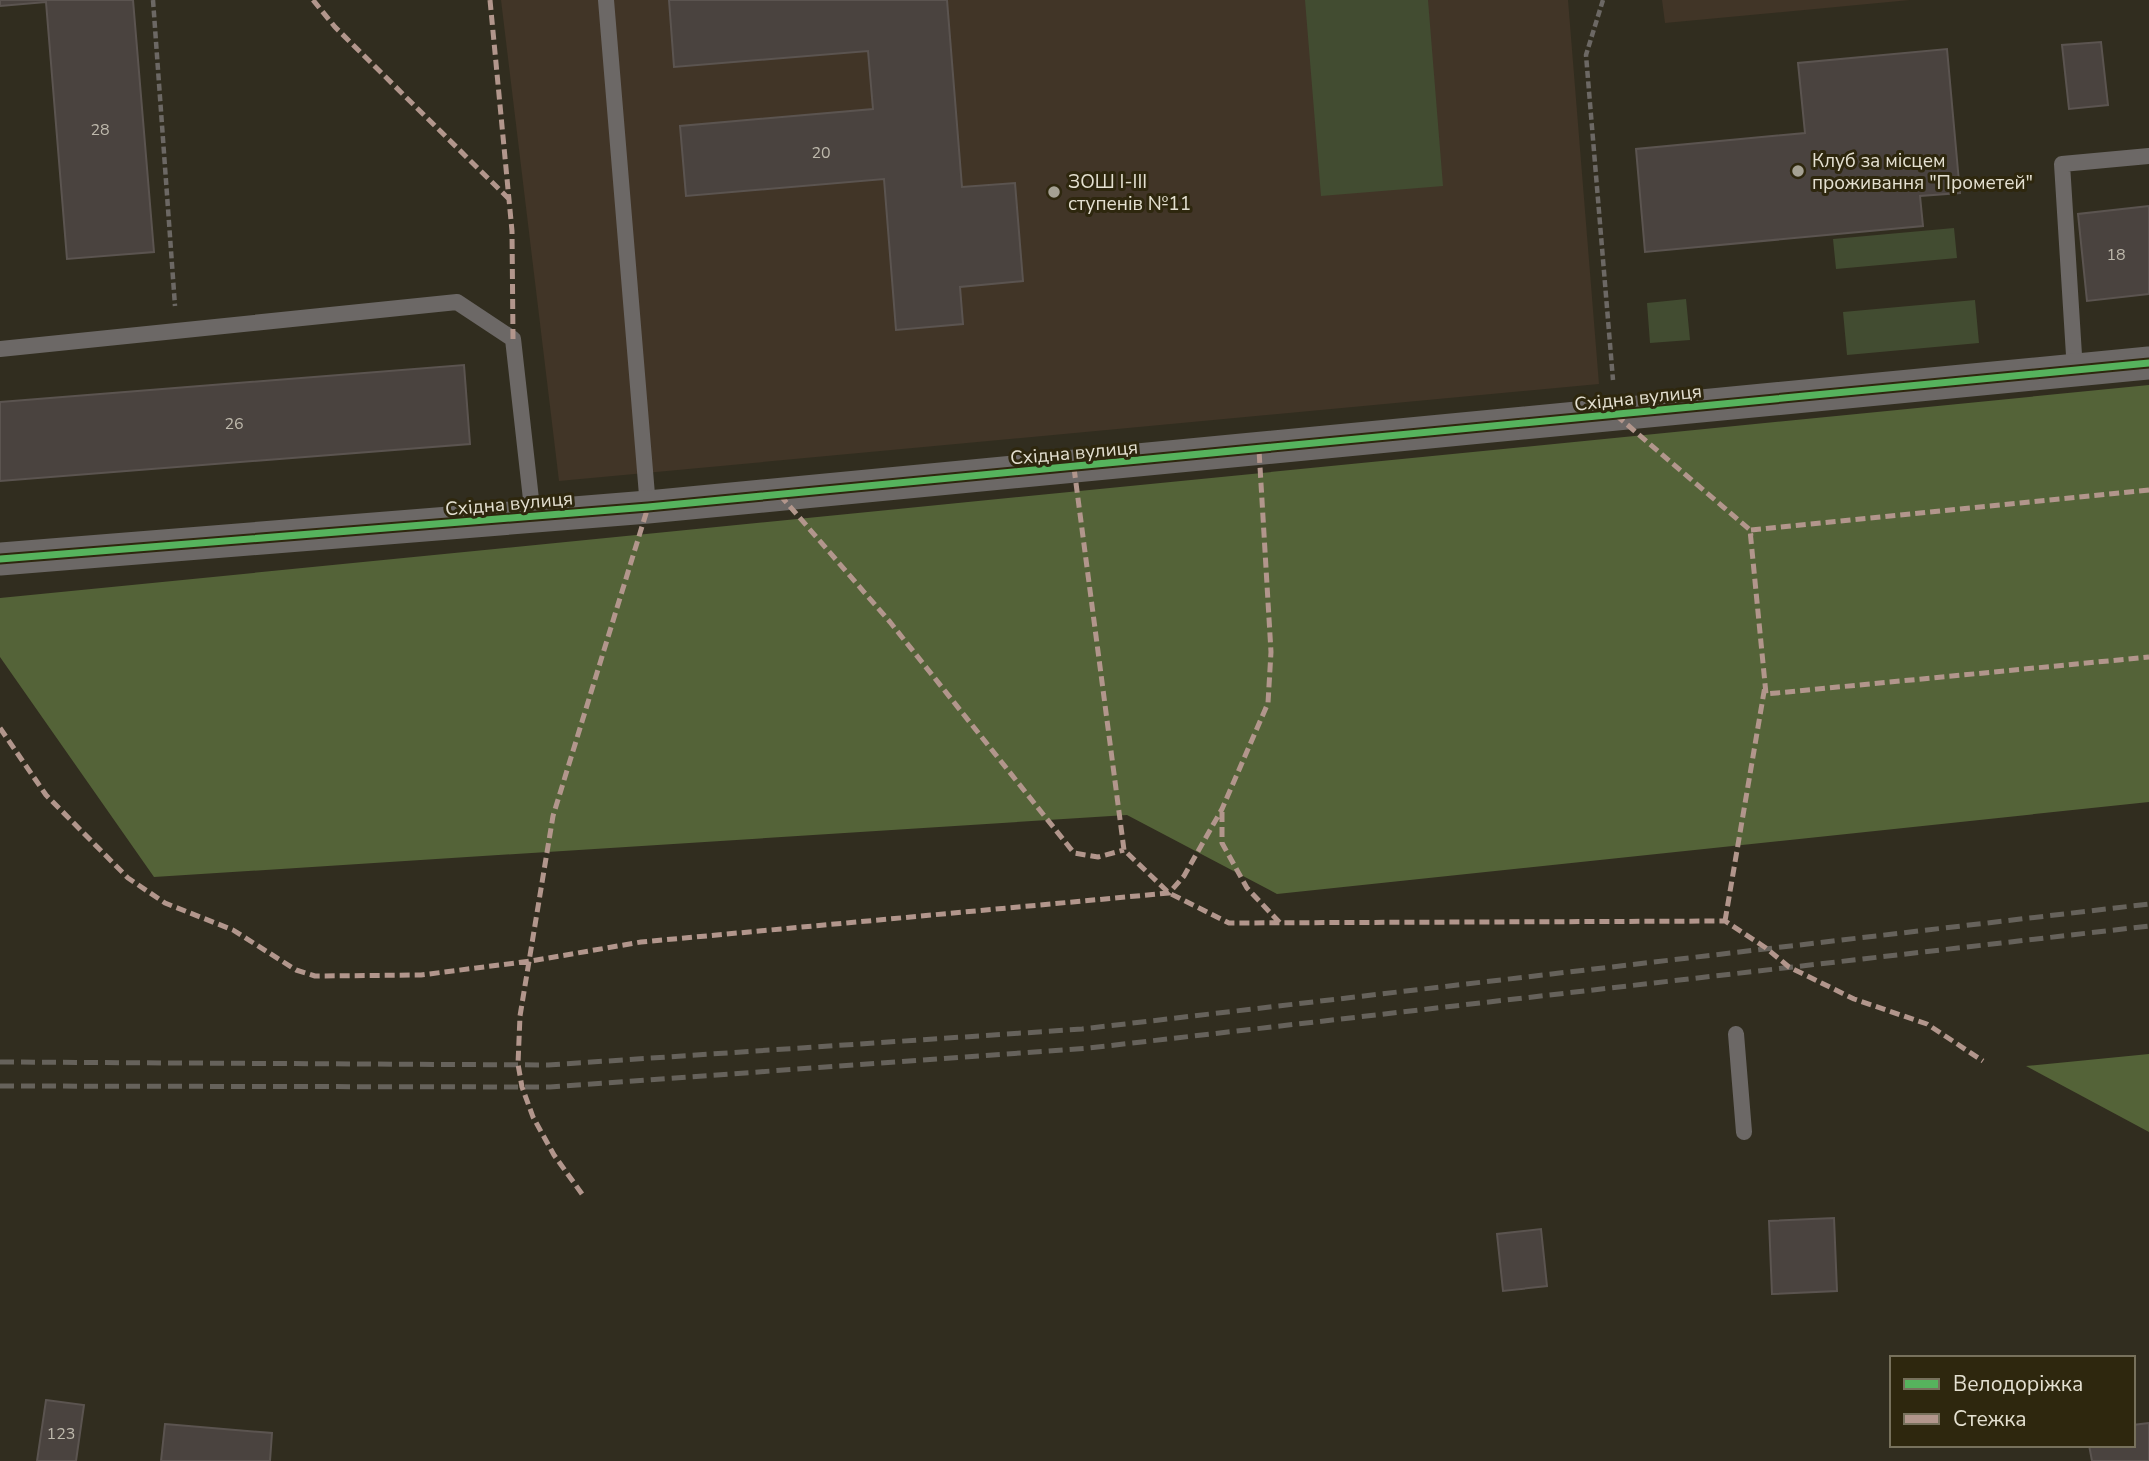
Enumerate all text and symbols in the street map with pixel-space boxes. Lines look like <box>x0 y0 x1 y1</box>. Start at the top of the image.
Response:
house number: 28 <box>90 119 110 141</box>
house number: 20 <box>811 142 831 164</box>
place label: Клуб за місцем проживання "Прометей" <box>1812 148 2033 196</box>
marker: Клуб за місцем проживання "Прометей" <box>1790 163 1806 179</box>
place label: ЗОШ І-ІІІ ступенів №11 <box>1068 169 1191 217</box>
marker: ЗОШ І-ІІІ ступенів №11 <box>1046 184 1062 200</box>
house number: 18 <box>2106 244 2126 266</box>
street label: Східна вулиця <box>1573 378 1703 418</box>
house number: 26 <box>224 413 244 435</box>
street label: Східна вулиця <box>1009 434 1139 472</box>
street label: Східна вулиця <box>444 485 574 523</box>
legend <box>1890 1356 2135 1447</box>
text: Велодоріжка <box>1953 1370 2083 1398</box>
text: Стежка <box>1953 1405 2027 1433</box>
house number: 123 <box>47 1423 75 1445</box>

